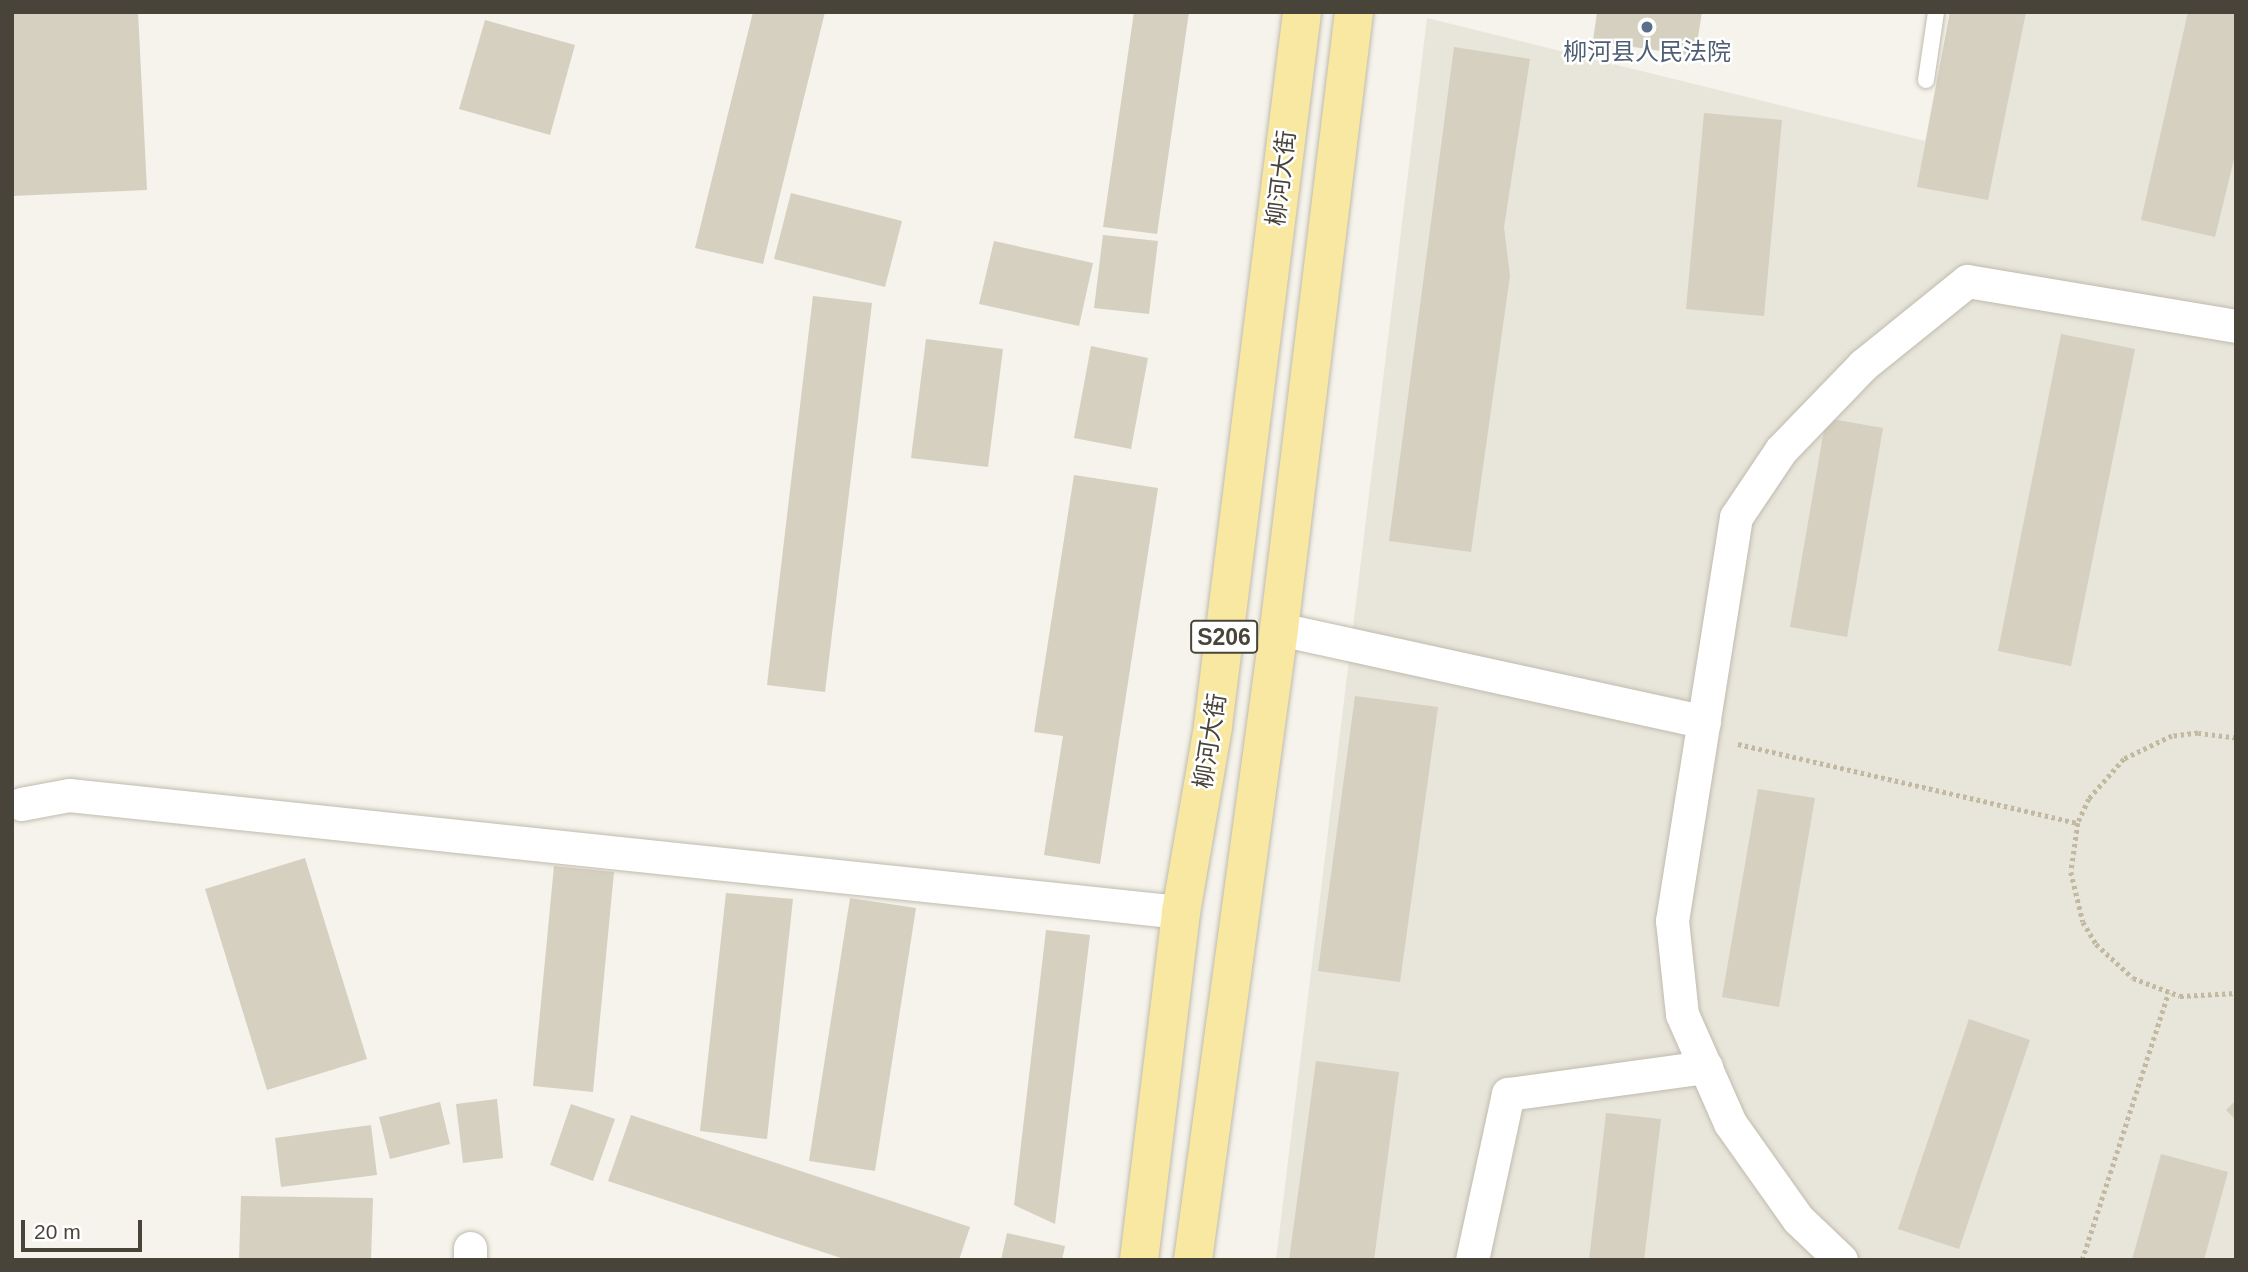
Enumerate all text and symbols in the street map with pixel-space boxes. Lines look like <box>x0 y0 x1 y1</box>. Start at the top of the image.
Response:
marker: 柳河县人民法院 <box>1639 19 1655 35</box>
place label: 柳河县人民法院 <box>1563 38 1731 66</box>
street label: 柳河大街 <box>1261 129 1301 227</box>
road number: S206 <box>1189 618 1259 656</box>
street label: 柳河大街 <box>1188 691 1232 791</box>
scale bar <box>24 1206 145 1250</box>
text: 20 m <box>34 1220 81 1243</box>

